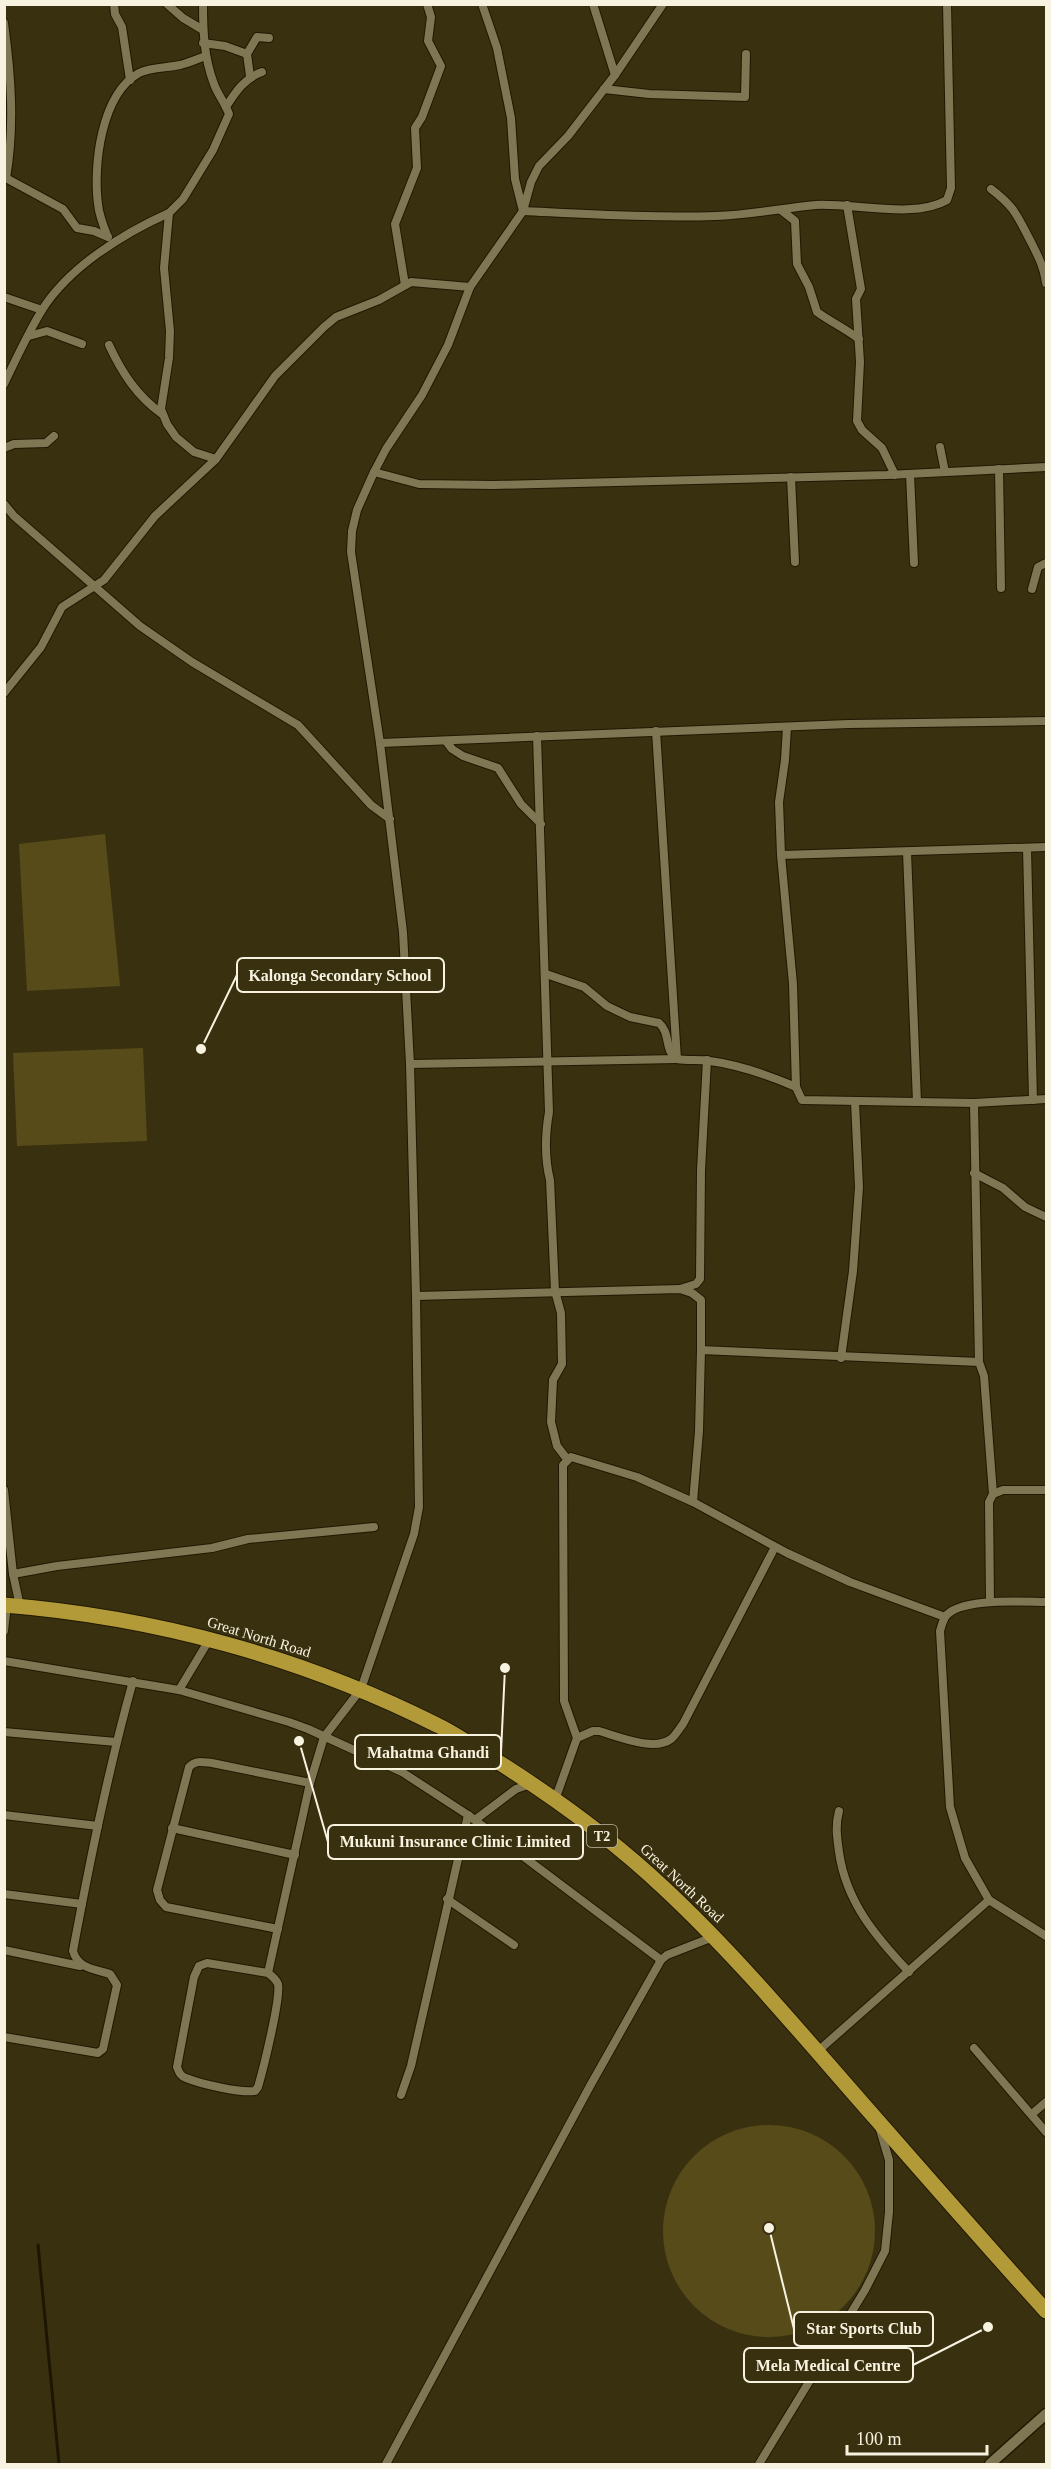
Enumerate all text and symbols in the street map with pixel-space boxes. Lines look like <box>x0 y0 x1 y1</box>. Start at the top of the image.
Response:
callout: Kalonga Secondary School <box>237 958 444 992</box>
text: Kalonga Secondary School <box>248 967 432 985</box>
street label: Great North Road <box>205 1614 313 1661</box>
callout: Mahatma Ghandi <box>355 1735 501 1769</box>
text: Mahatma Ghandi <box>367 1744 490 1761</box>
callout: Mukuni Insurance Clinic Limited <box>328 1825 583 1859</box>
road number: T2 <box>587 1825 617 1847</box>
text: Mukuni Insurance Clinic Limited <box>340 1833 570 1850</box>
street label: Great North Road <box>637 1841 727 1926</box>
callout: Star Sports Club <box>794 2312 933 2346</box>
text: Star Sports Club <box>806 2320 922 2338</box>
callout: Mela Medical Centre <box>744 2348 913 2382</box>
text: Mela Medical Centre <box>756 2357 900 2374</box>
scale bar <box>847 2418 986 2456</box>
text: 100 m <box>856 2429 902 2449</box>

